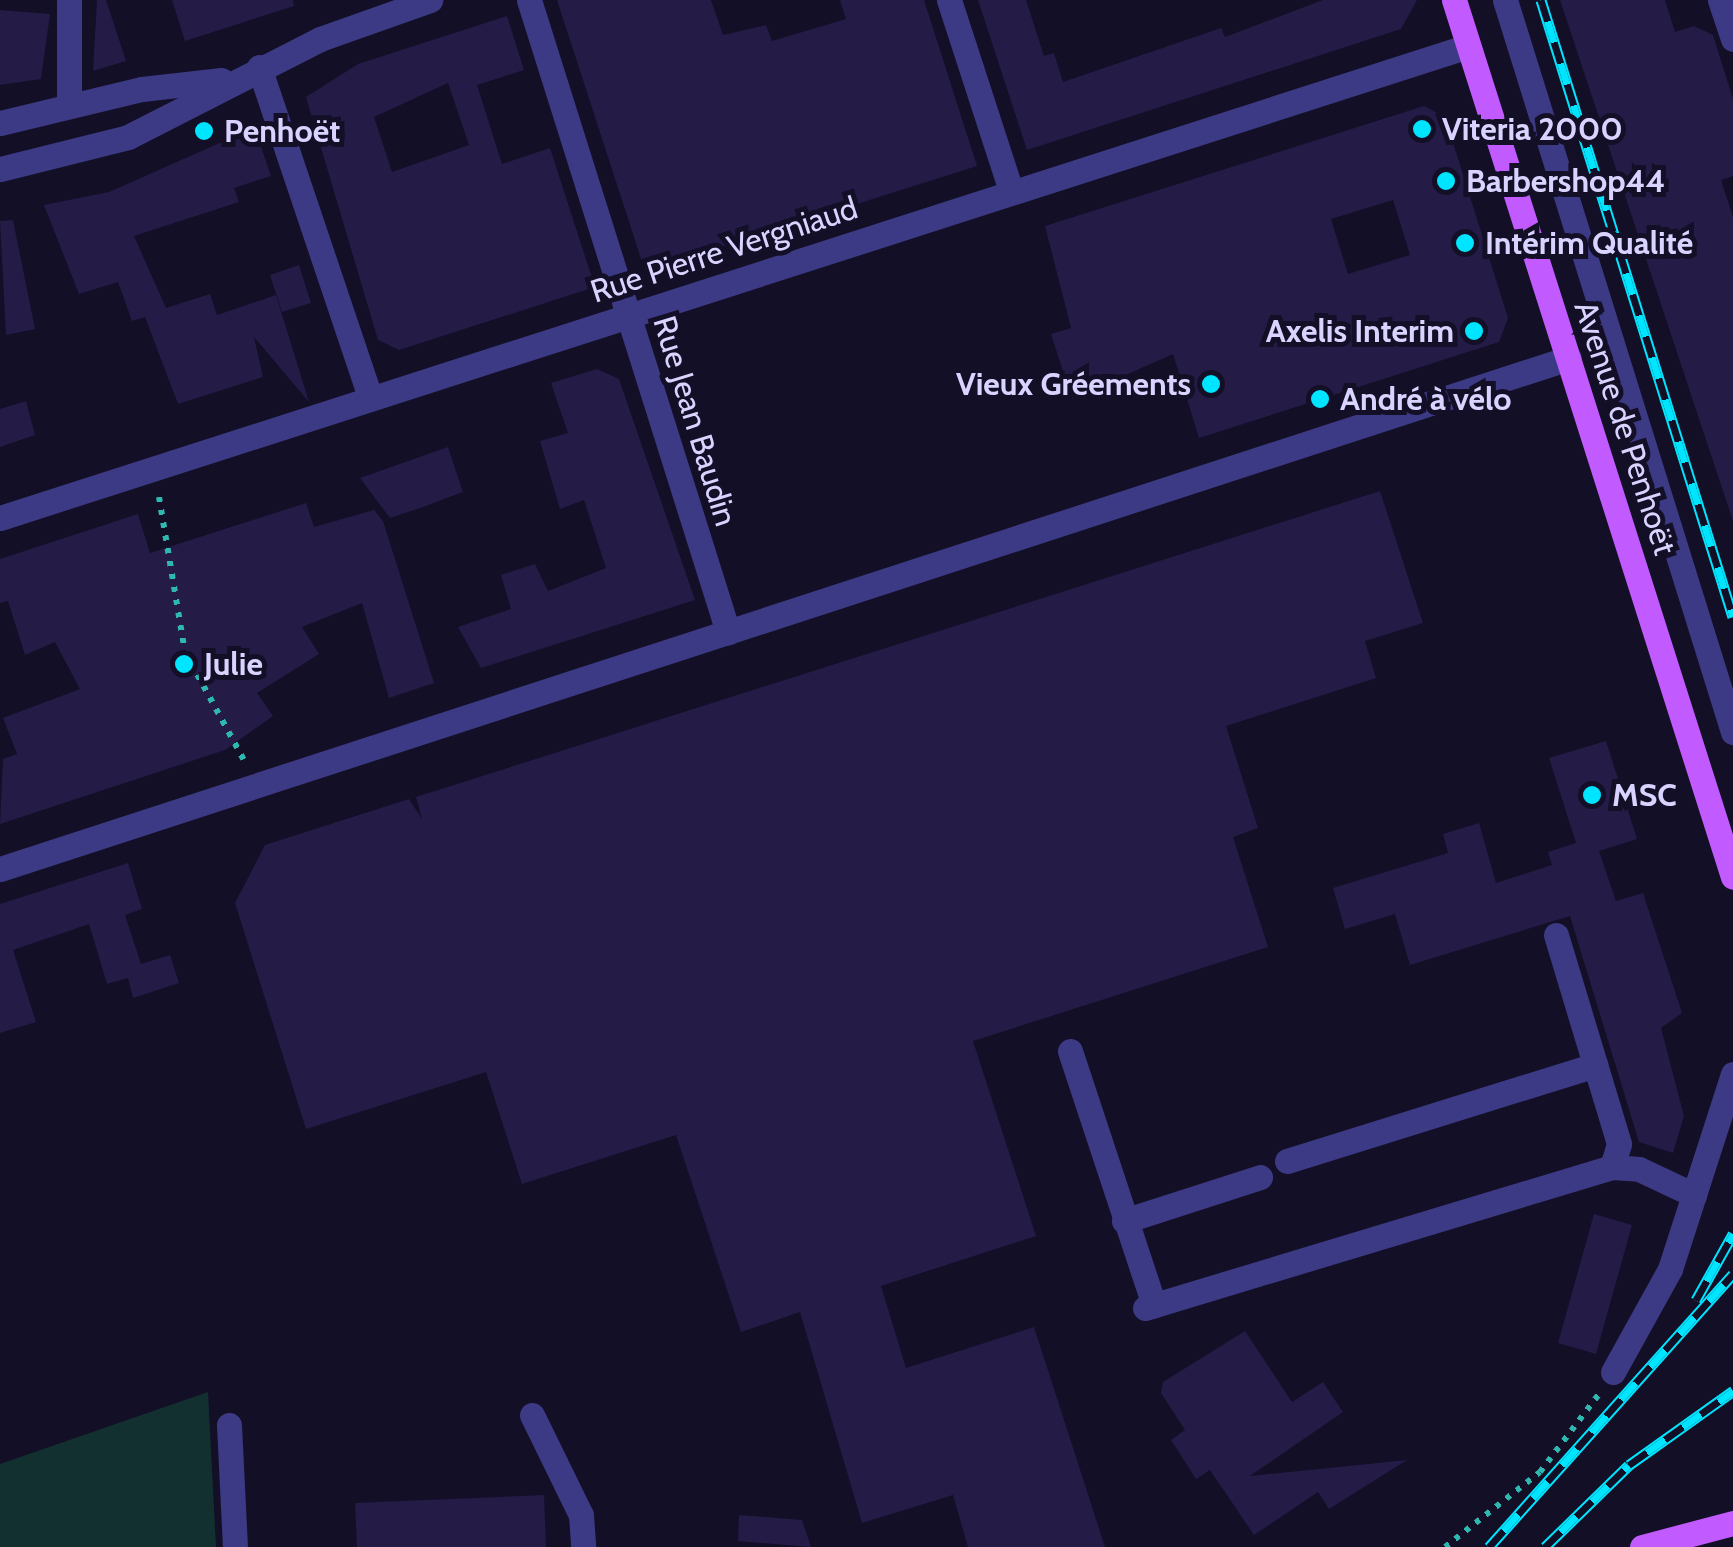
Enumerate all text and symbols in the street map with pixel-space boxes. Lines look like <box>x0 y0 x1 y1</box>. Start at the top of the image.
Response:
place label: Viteria 2000 <box>1442 110 1623 148</box>
place label: Penhoët <box>224 112 340 150</box>
marker: Viteria 2000 <box>1411 118 1433 140</box>
marker: Penhoët <box>193 120 215 142</box>
place label: Barbershop44 <box>1466 162 1665 200</box>
marker: Barbershop44 <box>1435 170 1457 192</box>
street label: Rue Pierre Vergniaud <box>586 189 862 311</box>
place label: Intérim Qualité <box>1485 224 1693 262</box>
marker: Intérim Qualité <box>1454 232 1476 254</box>
street label: Avenue de Penhoët <box>1566 296 1684 560</box>
street label: Rue Jean Baudin <box>645 311 745 531</box>
place label: Axelis Interim <box>1266 312 1454 350</box>
marker: Axelis Interim <box>1463 320 1485 342</box>
place label: Vieux Gréements <box>956 365 1191 403</box>
marker: Vieux Gréements <box>1200 373 1222 395</box>
place label: André à vélo <box>1340 380 1512 418</box>
marker: André à vélo <box>1309 388 1331 410</box>
place label: Julie <box>204 645 263 683</box>
marker: Julie <box>173 653 195 675</box>
place label: MSC <box>1612 776 1677 814</box>
marker: MSC <box>1581 784 1603 806</box>

